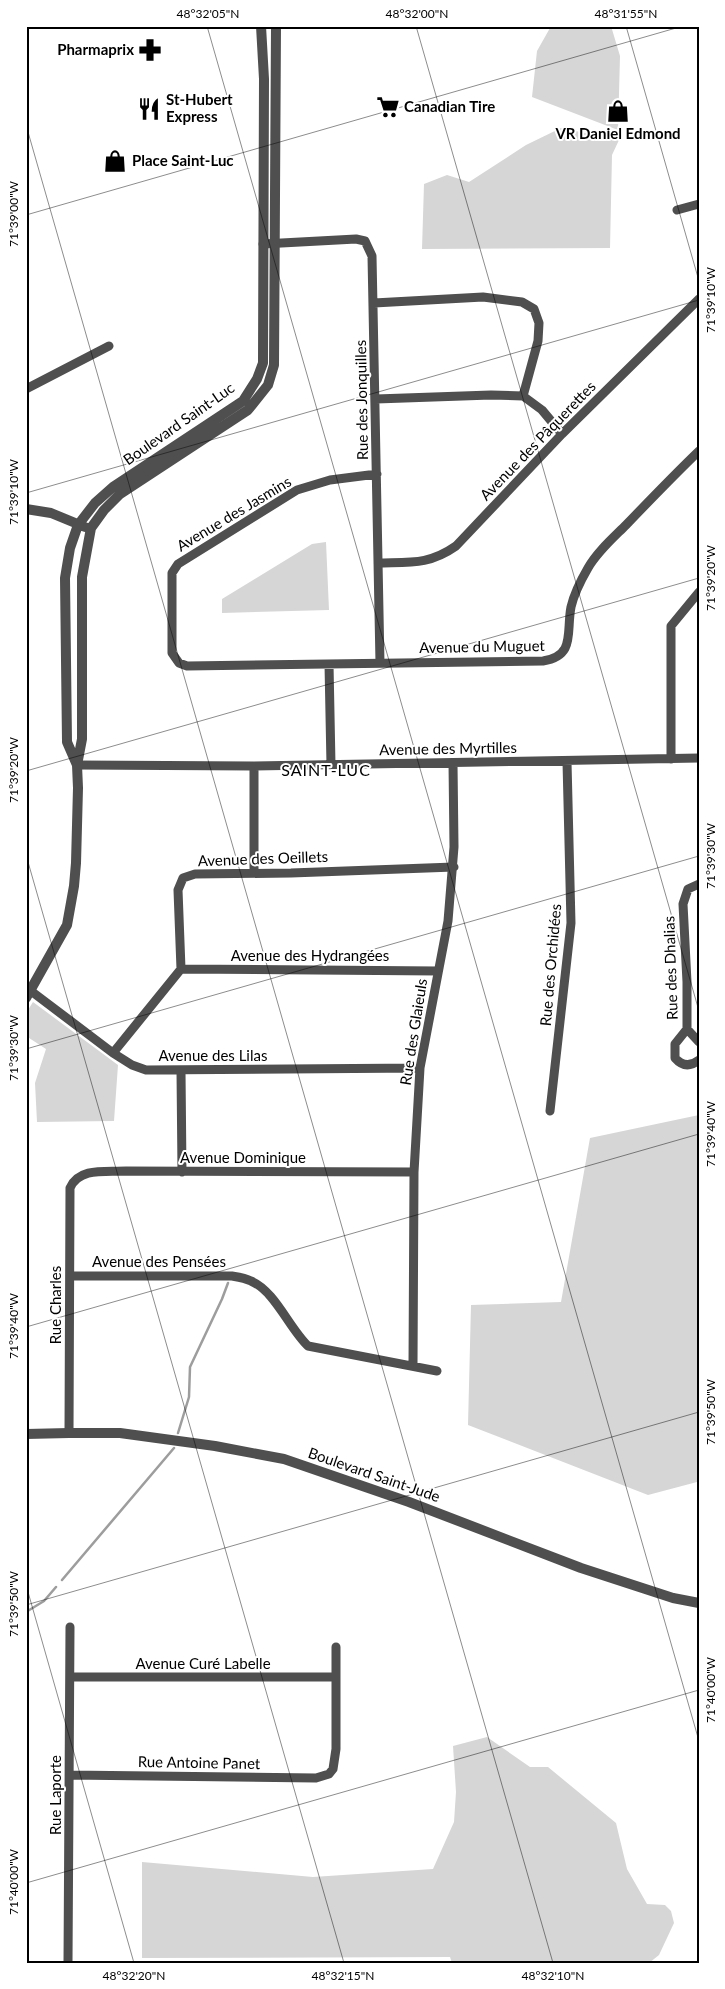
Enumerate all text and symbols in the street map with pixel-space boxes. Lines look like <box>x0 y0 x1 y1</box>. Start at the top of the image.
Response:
text: 48°32'05"N <box>177 6 239 21</box>
text: 48°32'00"N <box>386 6 448 21</box>
text: 48°31'55"N <box>595 6 657 21</box>
pharmacy icon: Pharmaprix <box>137 37 163 63</box>
place label: Pharmaprix <box>57 40 134 58</box>
place label: St-Hubert Express <box>166 90 233 125</box>
supermarket icon: Canadian Tire <box>375 94 401 120</box>
restaurant icon: St-Hubert Express <box>136 96 162 122</box>
place label: Canadian Tire <box>404 97 495 115</box>
shop icon: VR Daniel Edmond <box>605 98 631 124</box>
place label: VR Daniel Edmond <box>554 124 681 142</box>
shop icon: Place Saint-Luc <box>102 148 128 174</box>
place label: Place Saint-Luc <box>132 151 234 169</box>
text: 71°39'00"W <box>6 180 21 247</box>
text: 71°39'10"W <box>703 266 718 333</box>
street label: Rue des Jonquilles <box>351 340 371 460</box>
street label: Avenue des Pâquerettes <box>476 377 599 504</box>
street label: Boulevard Saint-Luc <box>119 378 237 468</box>
text: 71°39'10"W <box>6 458 21 525</box>
street label: Avenue des Jasmins <box>173 472 294 554</box>
text: 71°39'20"W <box>703 544 718 611</box>
street label: Avenue du Muguet <box>419 636 546 656</box>
text: 71°39'20"W <box>6 736 21 803</box>
street label: Avenue des Myrtilles <box>379 738 517 758</box>
district label: SAINT-LUC <box>281 760 371 779</box>
text: 71°39'30"W <box>703 822 718 889</box>
street label: Avenue des Oeillets <box>197 847 328 869</box>
street label: Rue des Orchidées <box>536 903 564 1027</box>
street label: Rue des Dhalias <box>659 916 681 1020</box>
street label: Avenue des Hydrangées <box>231 946 389 964</box>
street label: Rue des Glaieuls <box>396 977 430 1086</box>
text: 71°39'30"W <box>6 1014 21 1081</box>
street label: Avenue des Lilas <box>159 1046 267 1064</box>
text: 71°39'40"W <box>703 1100 718 1167</box>
street label: Avenue Dominique <box>180 1148 306 1166</box>
street label: Avenue des Pensées <box>92 1252 226 1270</box>
street label: Rue Charles <box>46 1266 64 1344</box>
text: 71°39'40"W <box>6 1292 21 1359</box>
text: 71°39'50"W <box>703 1378 718 1445</box>
street label: Boulevard Saint-Jude <box>306 1443 443 1505</box>
text: 71°39'50"W <box>6 1570 21 1637</box>
street label: Avenue Curé Labelle <box>135 1654 271 1672</box>
text: 71°40'00"W <box>703 1656 718 1723</box>
street label: Rue Antoine Panet <box>138 1752 261 1772</box>
street label: Rue Laporte <box>46 1755 64 1835</box>
text: 71°40'00"W <box>6 1848 21 1915</box>
text: 48°32'20"N <box>103 1968 165 1983</box>
text: 48°32'15"N <box>312 1968 374 1983</box>
text: 48°32'10"N <box>522 1968 584 1983</box>

